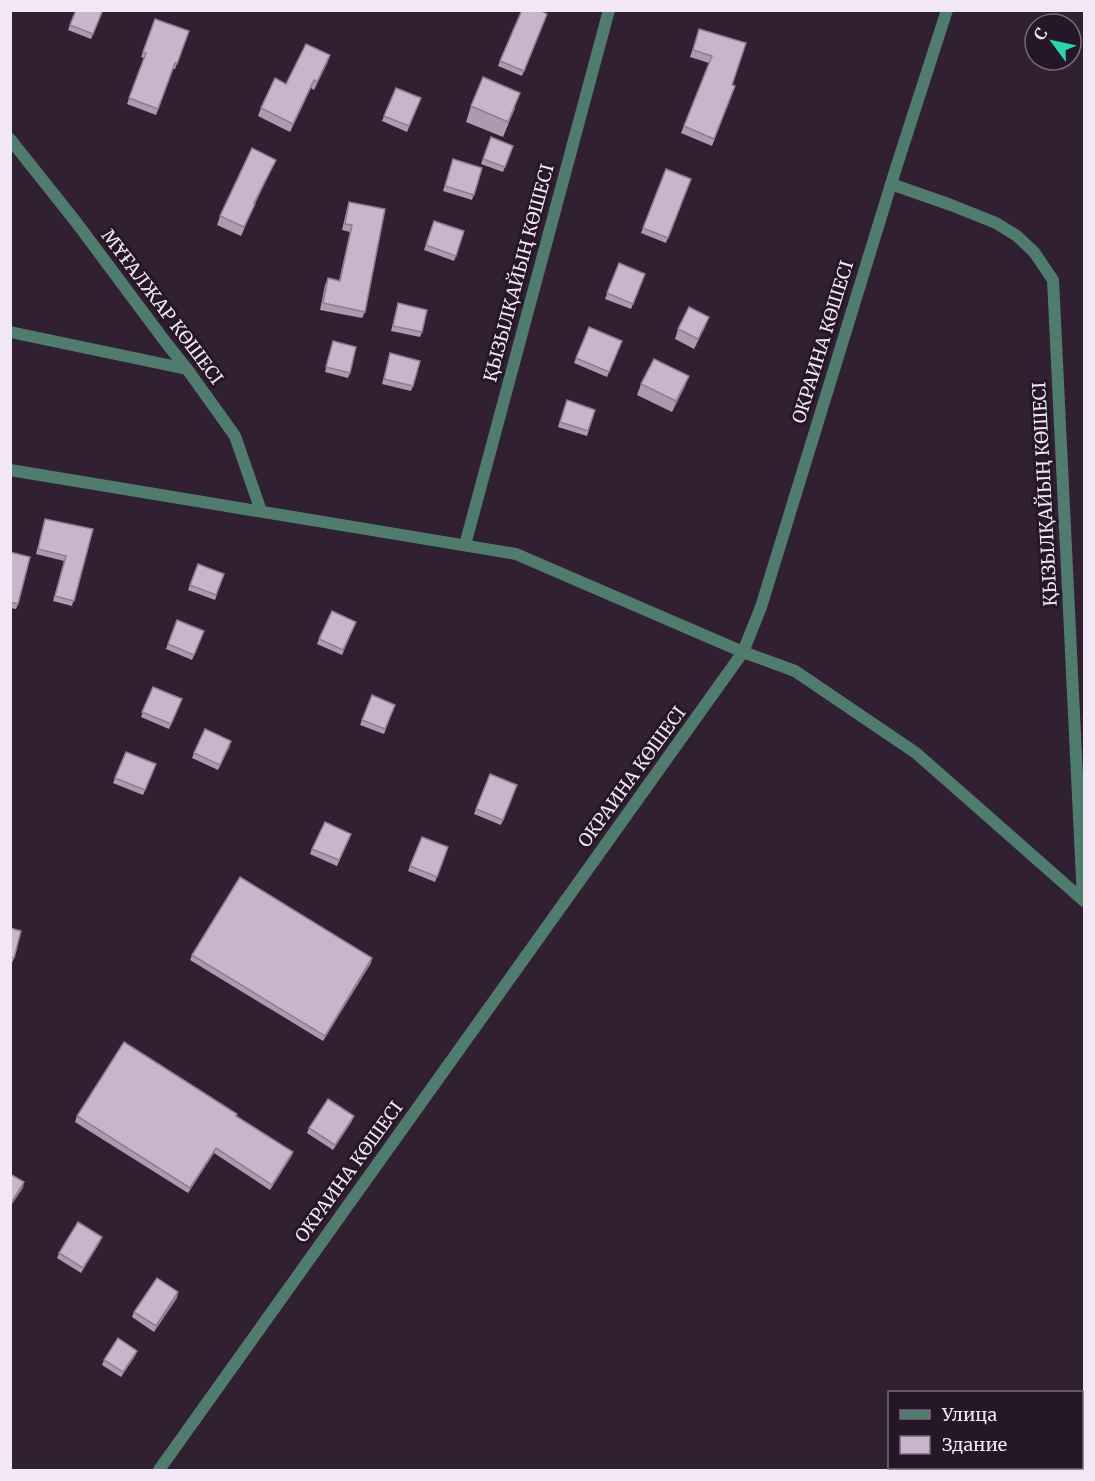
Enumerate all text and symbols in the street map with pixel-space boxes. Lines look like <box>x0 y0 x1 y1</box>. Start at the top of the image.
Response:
north arrow <box>1023 12 1083 72</box>
text: С <box>1029 24 1052 44</box>
street label: ҚЫЗЫЛҚАЙЫҢ КӨШЕСІ <box>478 161 559 384</box>
street label: МҰҒАЛЖАР КӨШЕСІ <box>97 225 228 389</box>
street label: ОКРАИНА КӨШЕСІ <box>787 258 858 426</box>
street label: ҚЫЗЫЛҚАЙЫҢ КӨШЕСІ <box>1027 381 1062 607</box>
street label: ОКРАИНА КӨШЕСІ <box>573 702 691 852</box>
street label: ОКРАИНА КӨШЕСІ <box>290 1097 408 1247</box>
legend <box>888 1391 1083 1469</box>
text: Улица <box>941 1403 997 1426</box>
text: Здание <box>942 1433 1007 1456</box>

